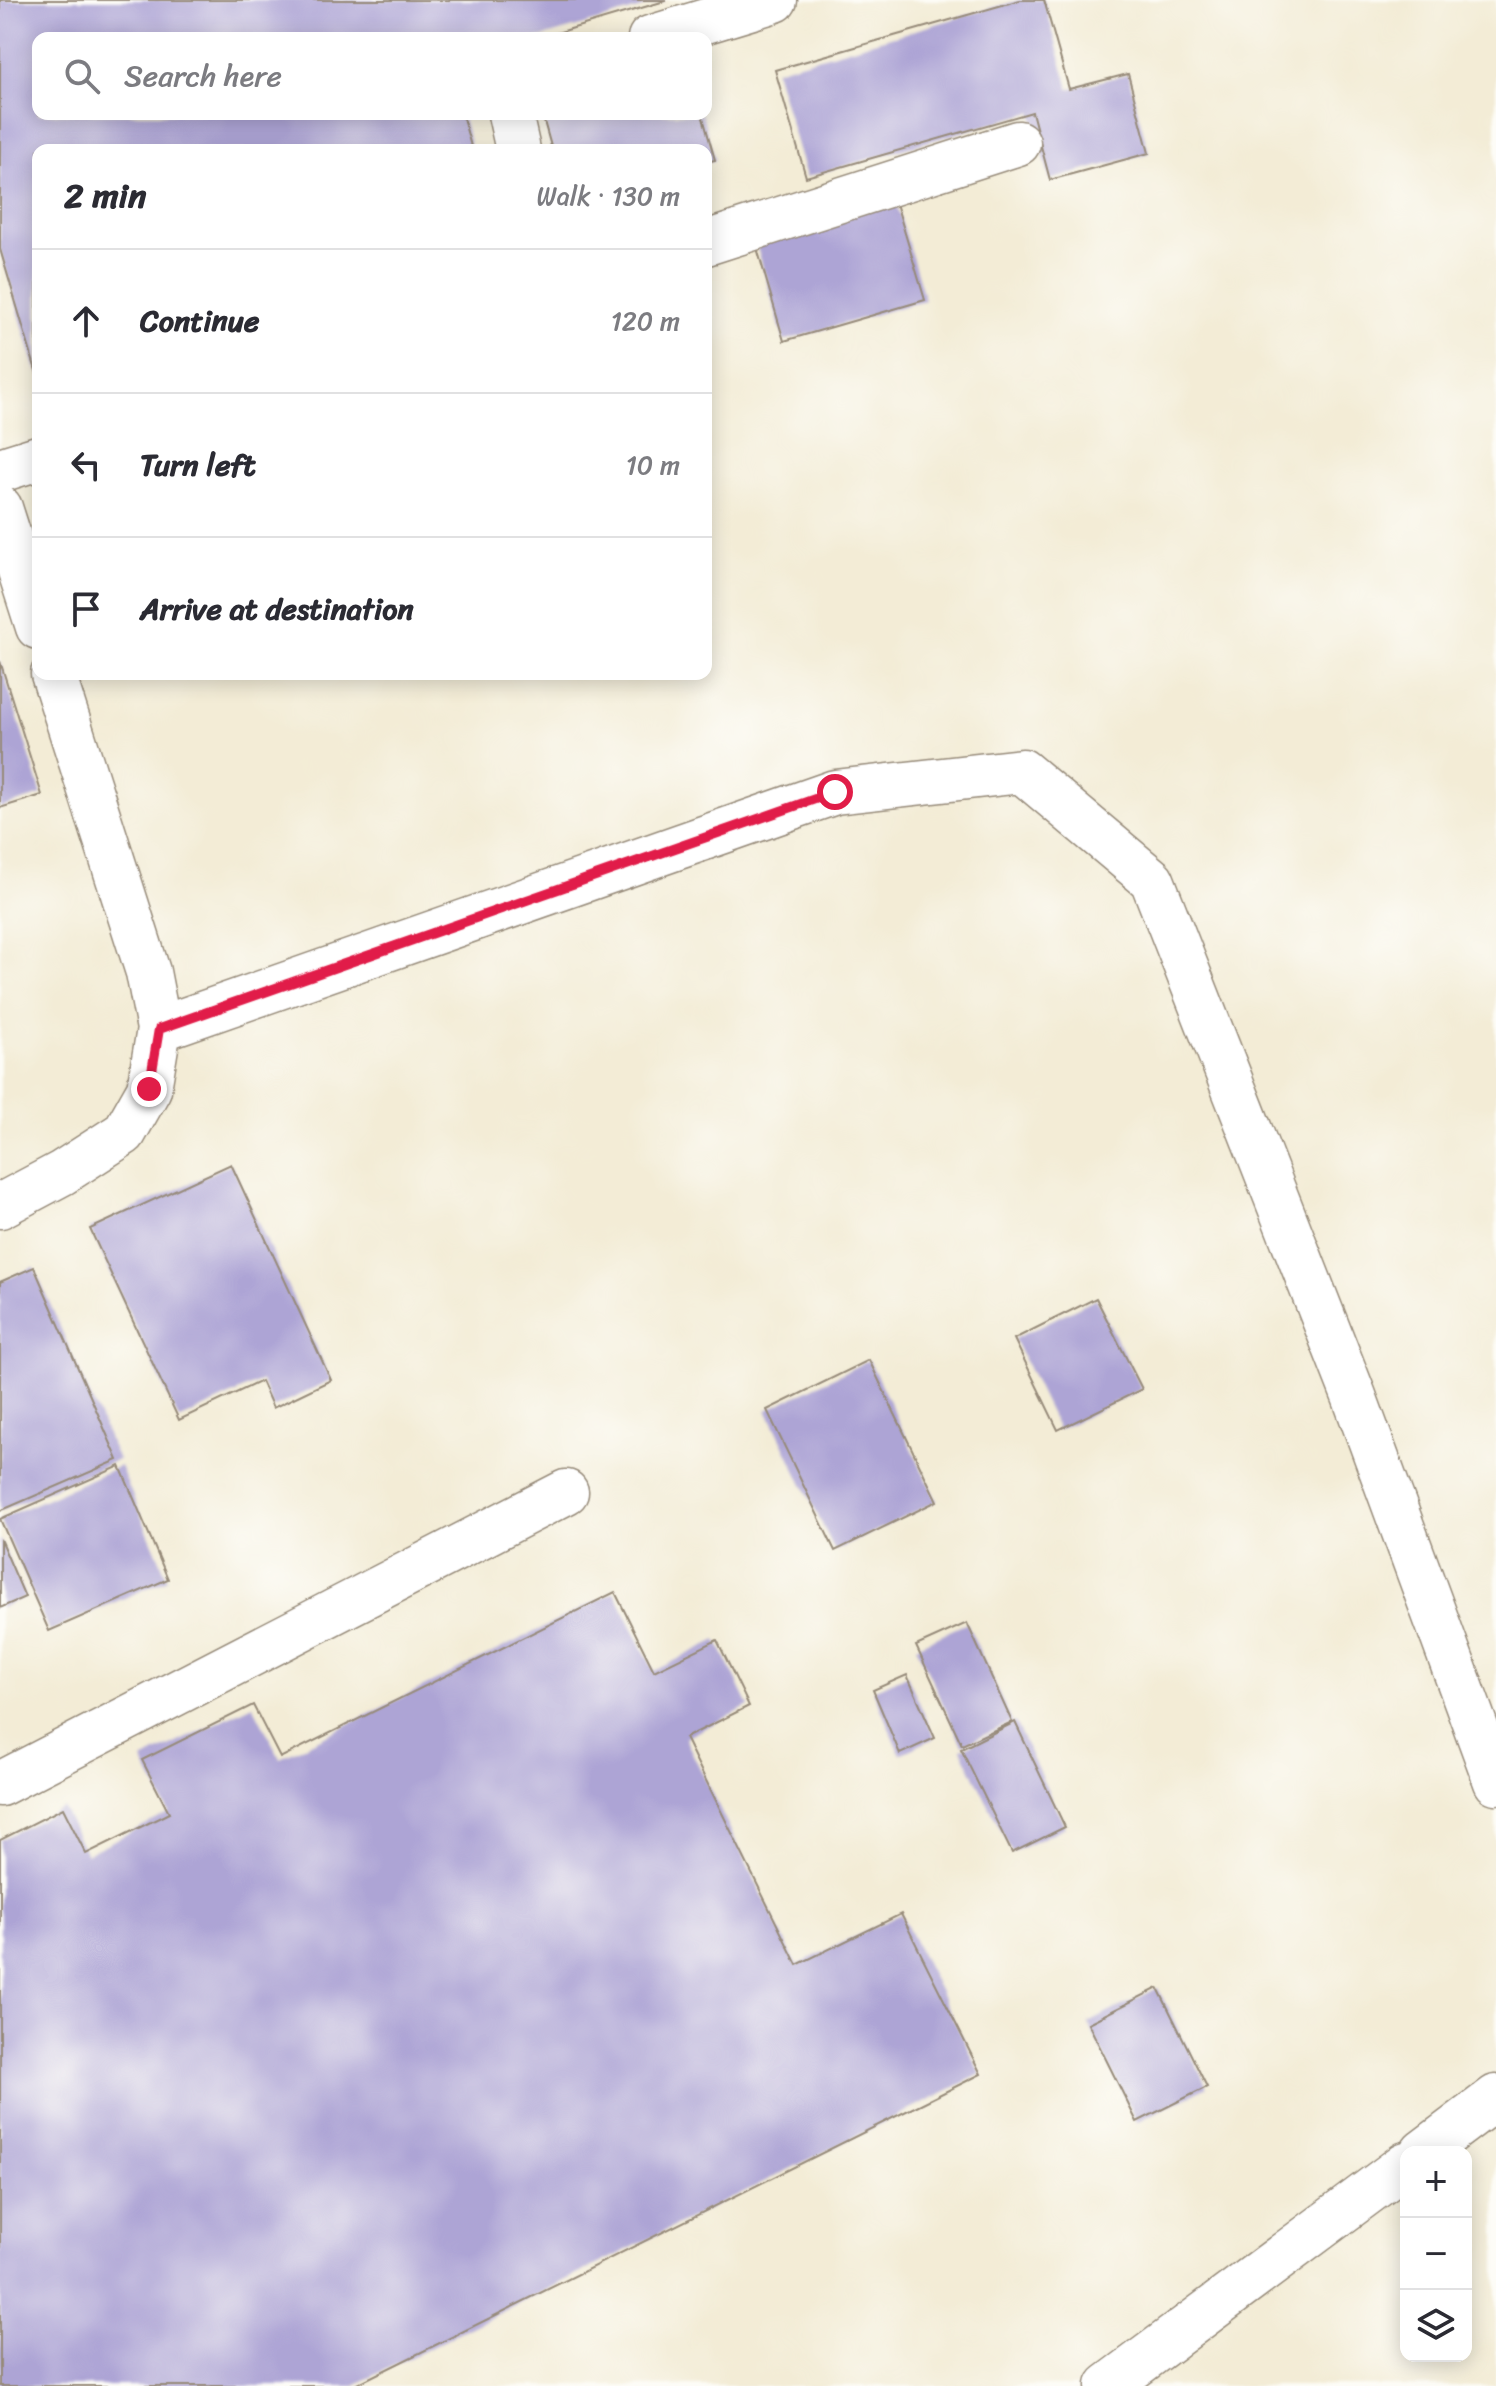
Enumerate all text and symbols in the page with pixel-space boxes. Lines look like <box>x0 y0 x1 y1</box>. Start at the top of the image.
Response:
search box <box>32 32 712 120</box>
text: Search here <box>124 49 282 103</box>
icon: search <box>60 54 104 98</box>
text: 2 min <box>64 166 146 226</box>
text: Walk · 130 m <box>537 173 680 219</box>
text: Continue <box>140 294 259 348</box>
text: 120 m <box>611 298 680 344</box>
icon: ahead <box>64 299 108 343</box>
text: Turn left <box>140 438 256 492</box>
text: 10 m <box>626 442 680 488</box>
icon: left <box>64 443 108 487</box>
text: Arrive at destination <box>140 582 414 636</box>
icon: arrive <box>64 587 108 631</box>
route start <box>817 774 853 810</box>
route end <box>131 1071 167 1107</box>
map controls <box>1400 2146 1472 2362</box>
button: + <box>1400 2146 1472 2218</box>
button: − <box>1400 2218 1472 2290</box>
button: layers <box>1400 2290 1472 2362</box>

